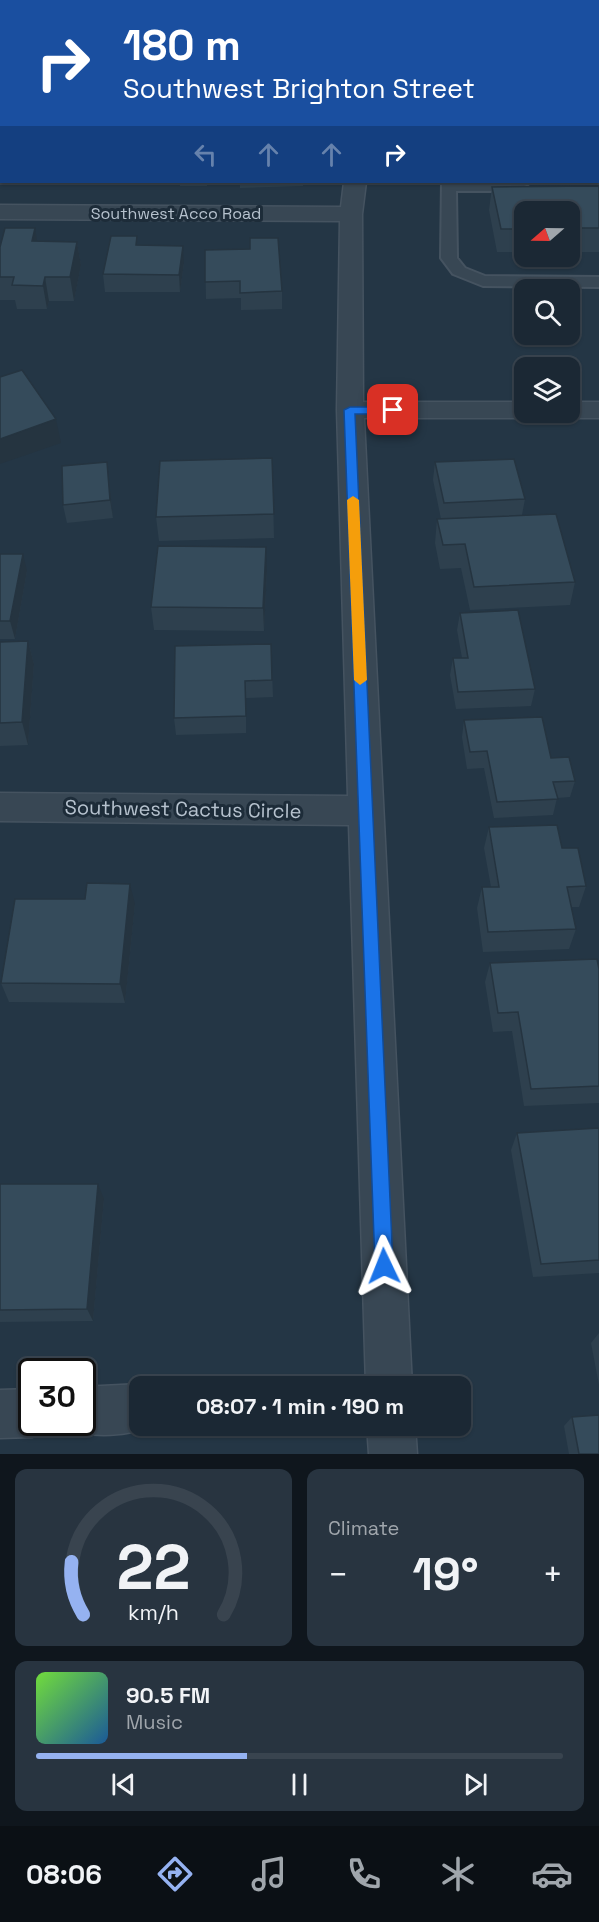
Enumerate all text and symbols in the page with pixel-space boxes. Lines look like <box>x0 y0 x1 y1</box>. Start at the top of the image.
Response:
text: 180 m <box>123 19 241 72</box>
icon: right <box>24 24 102 102</box>
text: Southwest Brighton Street <box>123 71 475 106</box>
icon: left <box>189 138 222 171</box>
icon: ahead <box>252 138 285 171</box>
icon: ahead <box>315 138 348 171</box>
icon: right <box>378 138 411 171</box>
north arrow <box>514 201 580 267</box>
map controls <box>514 201 580 423</box>
street label: Southwest Acco Road <box>91 203 261 224</box>
button: search <box>514 279 580 345</box>
button: layers <box>514 357 580 423</box>
pin <box>367 384 418 435</box>
icon: arrive <box>376 393 409 426</box>
street label: Southwest Cactus Circle <box>64 794 302 824</box>
position arrow <box>352 1234 416 1298</box>
speed limit sign: 30 <box>18 1358 96 1436</box>
text: 08:07 · 1 min · 190 m <box>196 1392 404 1420</box>
text: Climate <box>328 1515 399 1541</box>
text: 22 <box>116 1528 191 1607</box>
text: 19° <box>413 1546 478 1603</box>
text: − <box>328 1554 348 1596</box>
text: + <box>543 1554 563 1596</box>
text: km/h <box>128 1599 179 1626</box>
text: 90.5 FM <box>126 1681 210 1709</box>
text: Music <box>126 1709 183 1735</box>
icon: previous <box>107 1768 140 1801</box>
icon: pause <box>283 1768 316 1801</box>
icon: next <box>459 1768 492 1801</box>
icon: directions <box>154 1853 196 1895</box>
icon: music <box>248 1853 290 1895</box>
icon: phone <box>343 1853 385 1895</box>
icon: climate <box>437 1853 479 1895</box>
icon: car <box>531 1853 573 1895</box>
text: 08:06 <box>26 1857 102 1892</box>

